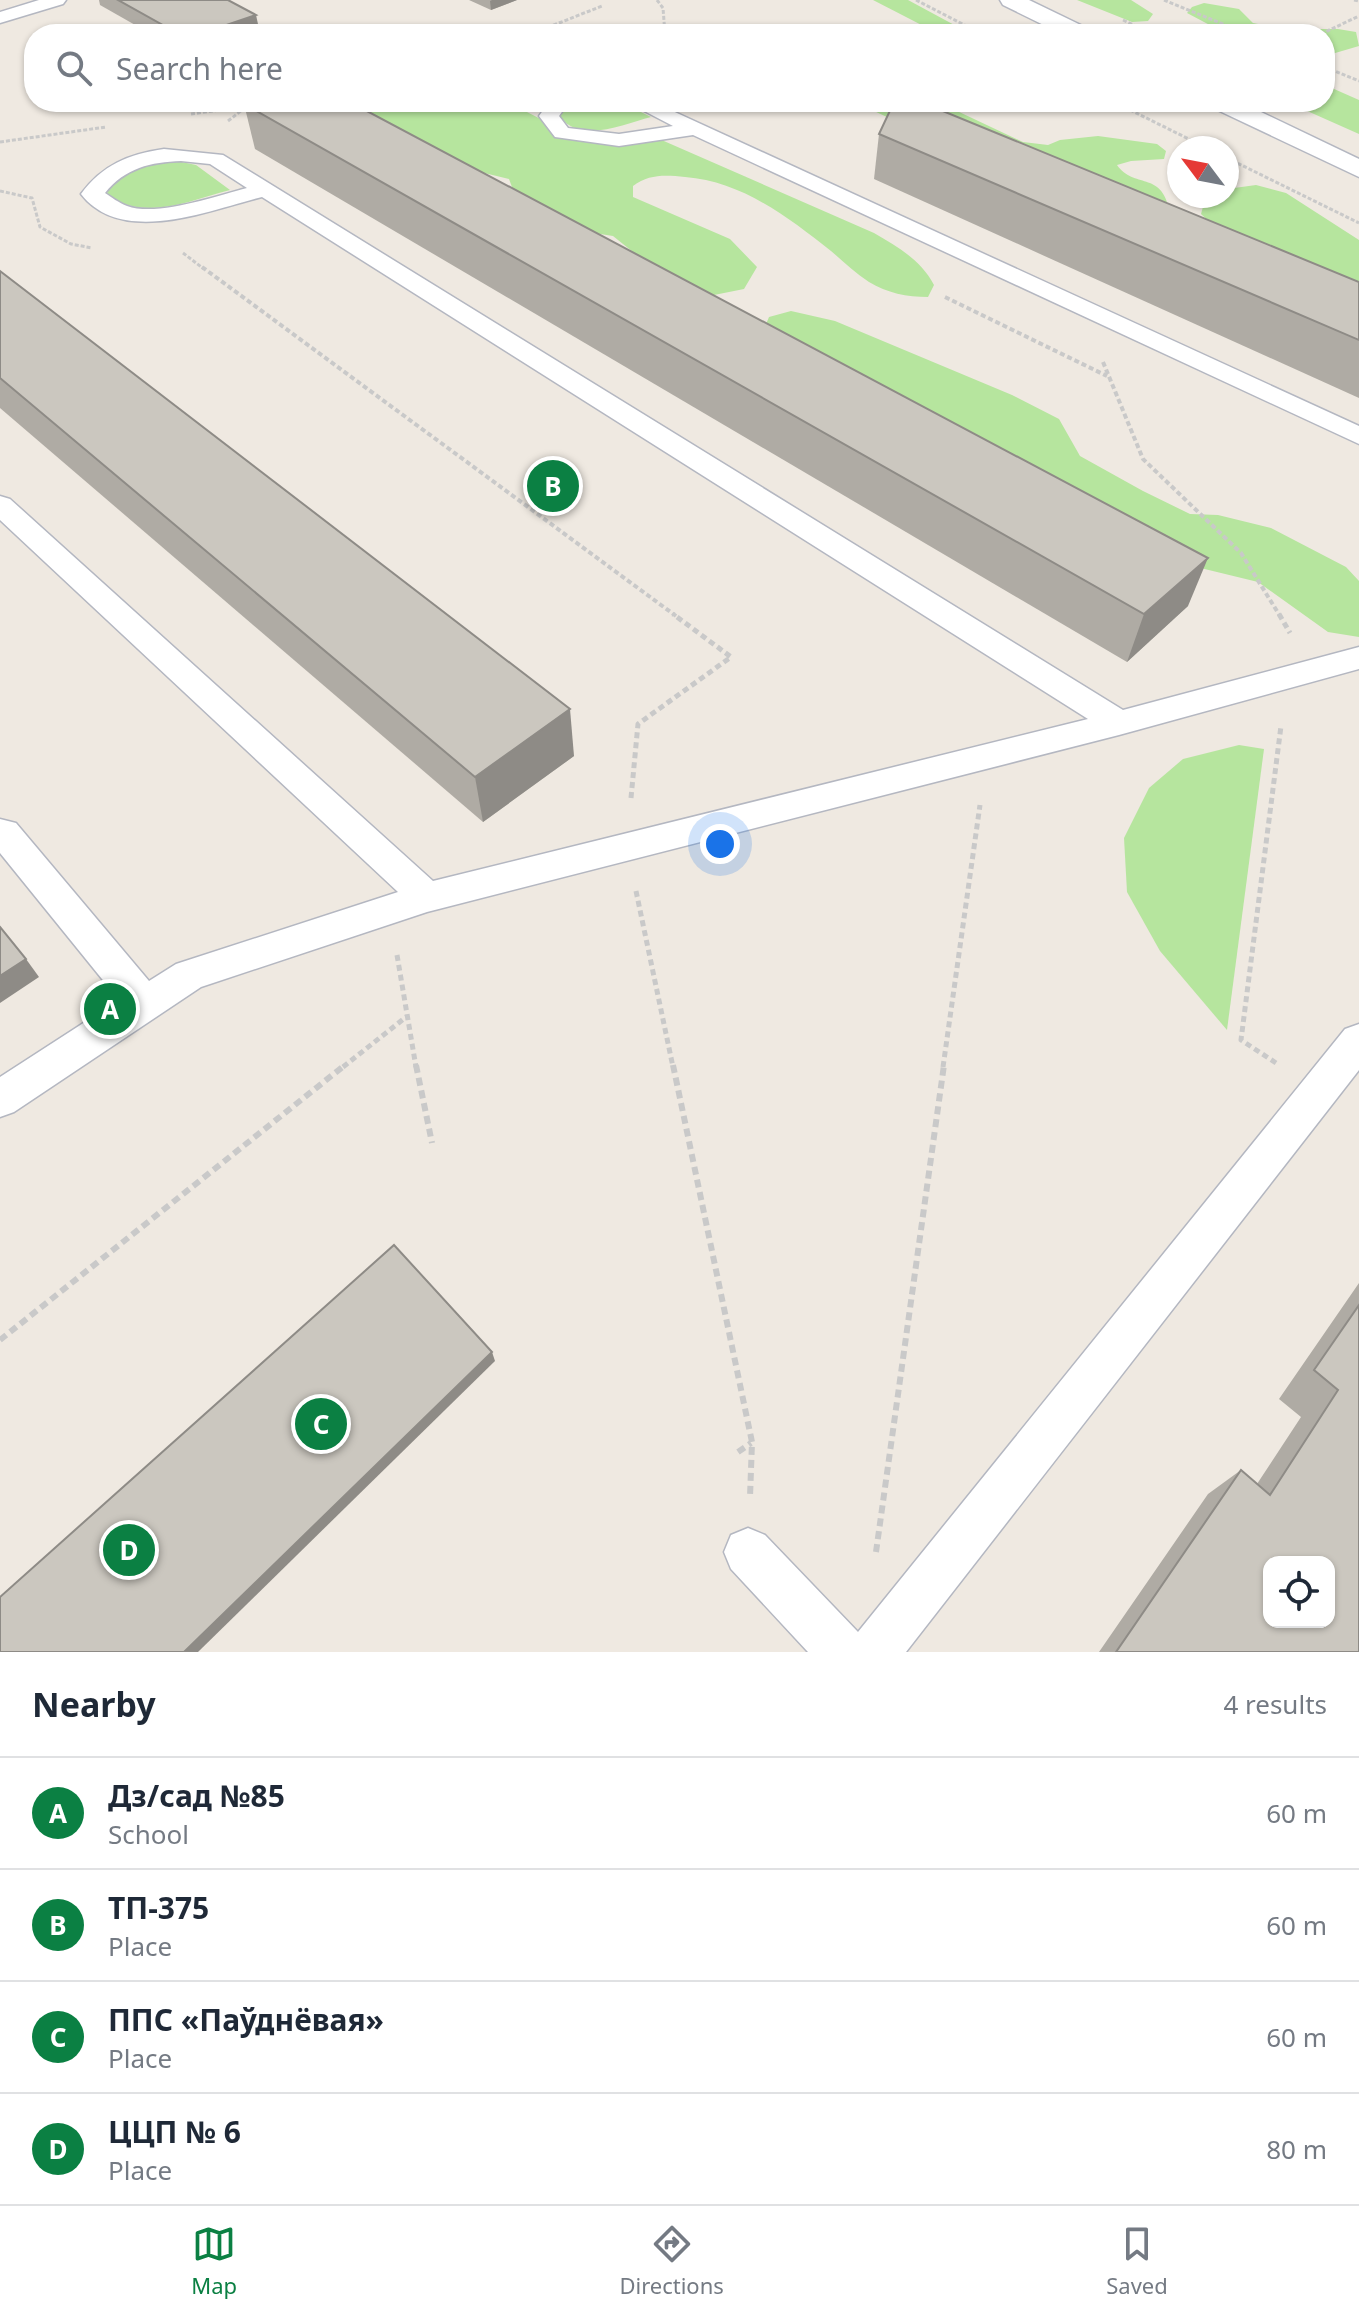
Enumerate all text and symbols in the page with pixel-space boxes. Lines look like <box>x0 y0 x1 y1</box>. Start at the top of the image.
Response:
search box <box>24 24 1335 112</box>
icon: search <box>52 46 96 90</box>
text: Search here <box>116 48 283 89</box>
north arrow <box>1167 136 1239 208</box>
pin: B <box>527 456 579 516</box>
your location <box>700 824 740 864</box>
pin: A <box>84 979 136 1039</box>
pin: C <box>295 1394 347 1454</box>
pin: D <box>103 1520 155 1580</box>
map controls <box>1263 1556 1335 1628</box>
button: locate <box>1263 1556 1335 1628</box>
text: Nearby <box>32 1681 156 1727</box>
text: 4 results <box>1223 1686 1327 1722</box>
text: Дз/сад №85 <box>108 1775 285 1816</box>
text: A <box>49 1795 67 1831</box>
text: 60 m <box>1266 1795 1327 1831</box>
text: School <box>108 1816 189 1852</box>
text: ТП-375 <box>108 1887 209 1928</box>
text: B <box>49 1907 67 1943</box>
text: 60 m <box>1266 1907 1327 1943</box>
text: Place <box>108 1928 172 1964</box>
text: ППС «Паўднёвая» <box>108 1999 384 2040</box>
text: C <box>50 2019 66 2055</box>
text: 60 m <box>1266 2019 1327 2055</box>
text: Place <box>108 2040 172 2076</box>
text: ЦЦП № 6 <box>108 2111 241 2152</box>
text: D <box>48 2131 68 2167</box>
text: 80 m <box>1266 2131 1327 2167</box>
text: Place <box>108 2152 172 2188</box>
tab: Map <box>191 2222 237 2300</box>
tab: Directions <box>619 2222 724 2300</box>
tab: Saved <box>1106 2222 1168 2300</box>

